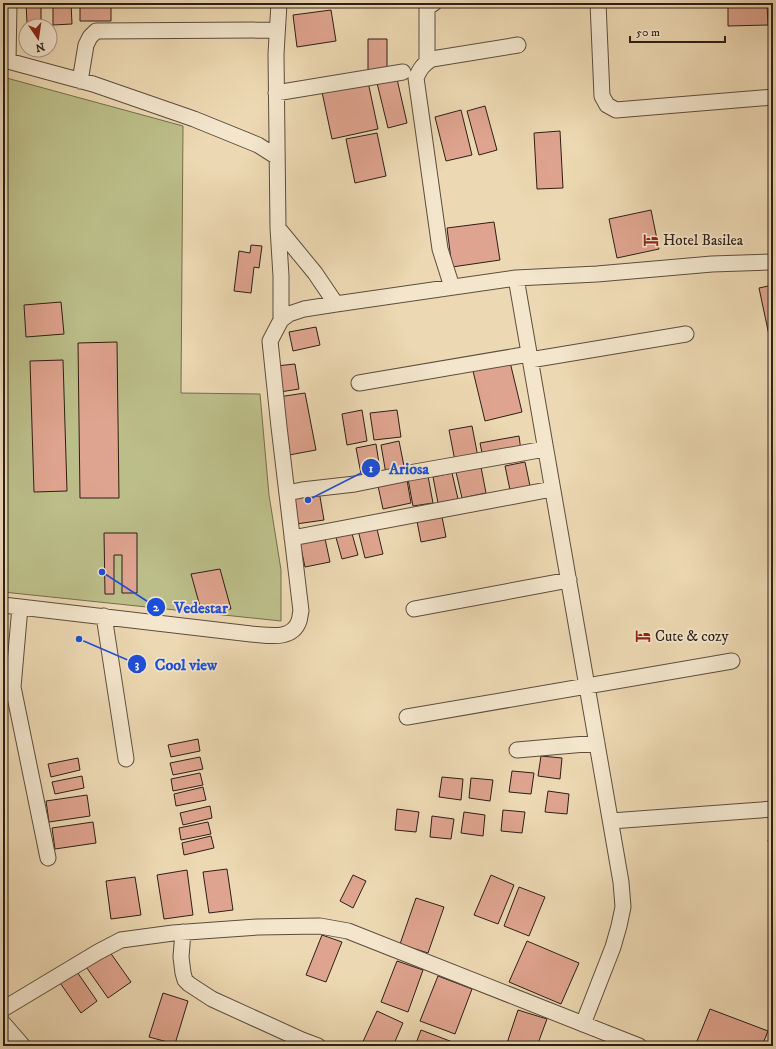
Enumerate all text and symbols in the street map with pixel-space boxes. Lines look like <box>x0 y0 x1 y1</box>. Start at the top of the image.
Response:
north arrow <box>18 18 58 58</box>
scale bar <box>630 18 725 44</box>
text: 50 m <box>636 25 660 40</box>
text: N <box>34 39 46 55</box>
hotel icon: Hotel Basilea <box>642 231 660 249</box>
place label: Hotel Basilea <box>663 231 744 250</box>
callout: Ariosa <box>361 454 437 482</box>
text: Ariosa <box>388 459 430 479</box>
text: 1 <box>369 461 374 476</box>
callout: Vedestar <box>146 593 235 621</box>
text: Vedestar <box>173 598 229 618</box>
text: 2 <box>153 600 160 615</box>
hotel icon: Cute & cozy <box>634 627 652 645</box>
place label: Cute & cozy <box>655 627 729 646</box>
callout: Cool view <box>127 650 225 678</box>
text: Cool view <box>155 655 218 675</box>
text: 3 <box>135 657 140 672</box>

